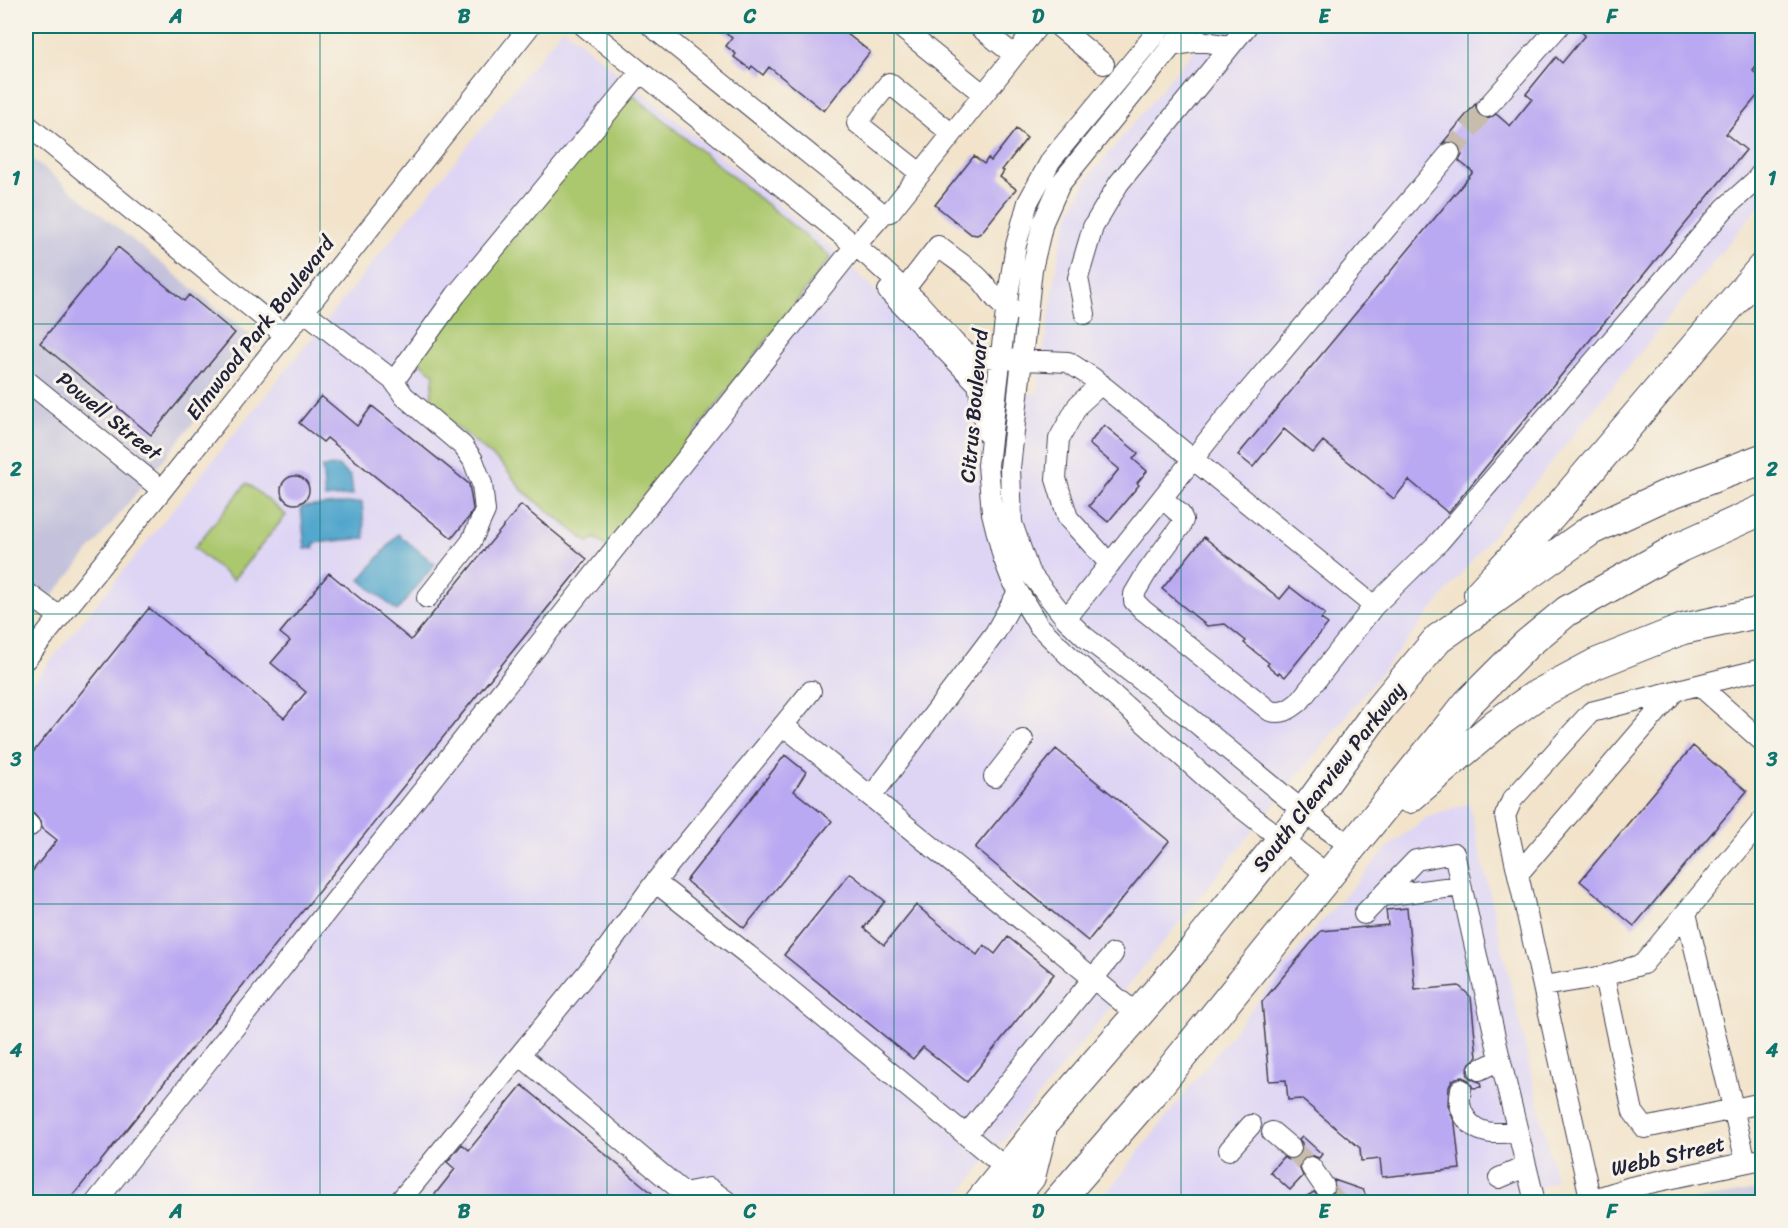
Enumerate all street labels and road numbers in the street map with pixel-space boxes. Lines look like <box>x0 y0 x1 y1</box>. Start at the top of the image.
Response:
street label: Elmwood Park Boulevard <box>175 226 346 429</box>
street label: Citrus Boulevard <box>948 326 1000 484</box>
street label: Powell Street <box>48 361 172 472</box>
street label: South Clearview Parkway <box>1242 673 1416 881</box>
street label: Webb Street <box>1607 1124 1729 1188</box>

